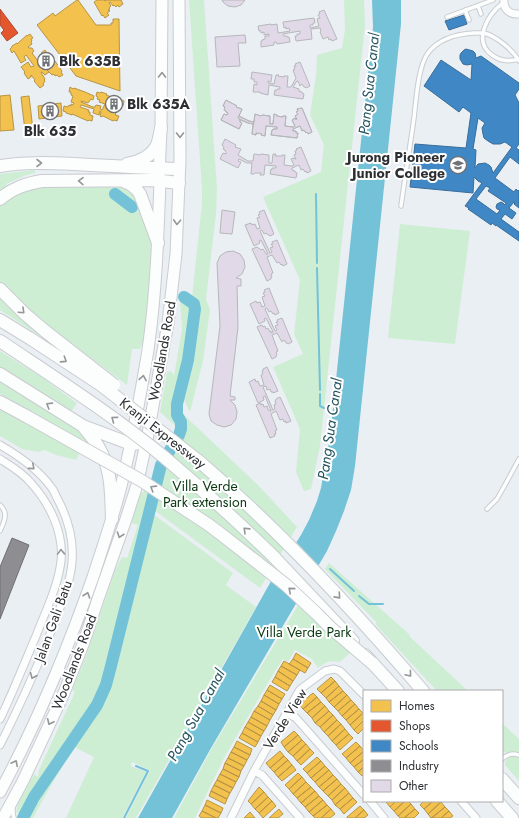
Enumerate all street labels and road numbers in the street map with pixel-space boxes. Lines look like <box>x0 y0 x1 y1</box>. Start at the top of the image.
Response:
street label: Woodlands Road <box>143 299 181 403</box>
street label: Kranji Expressway <box>115 393 211 474</box>
street label: Jalan Gali Batu <box>28 577 77 666</box>
street label: Woodlands Road <box>47 611 101 713</box>
street label: Verde View <box>258 684 312 754</box>

